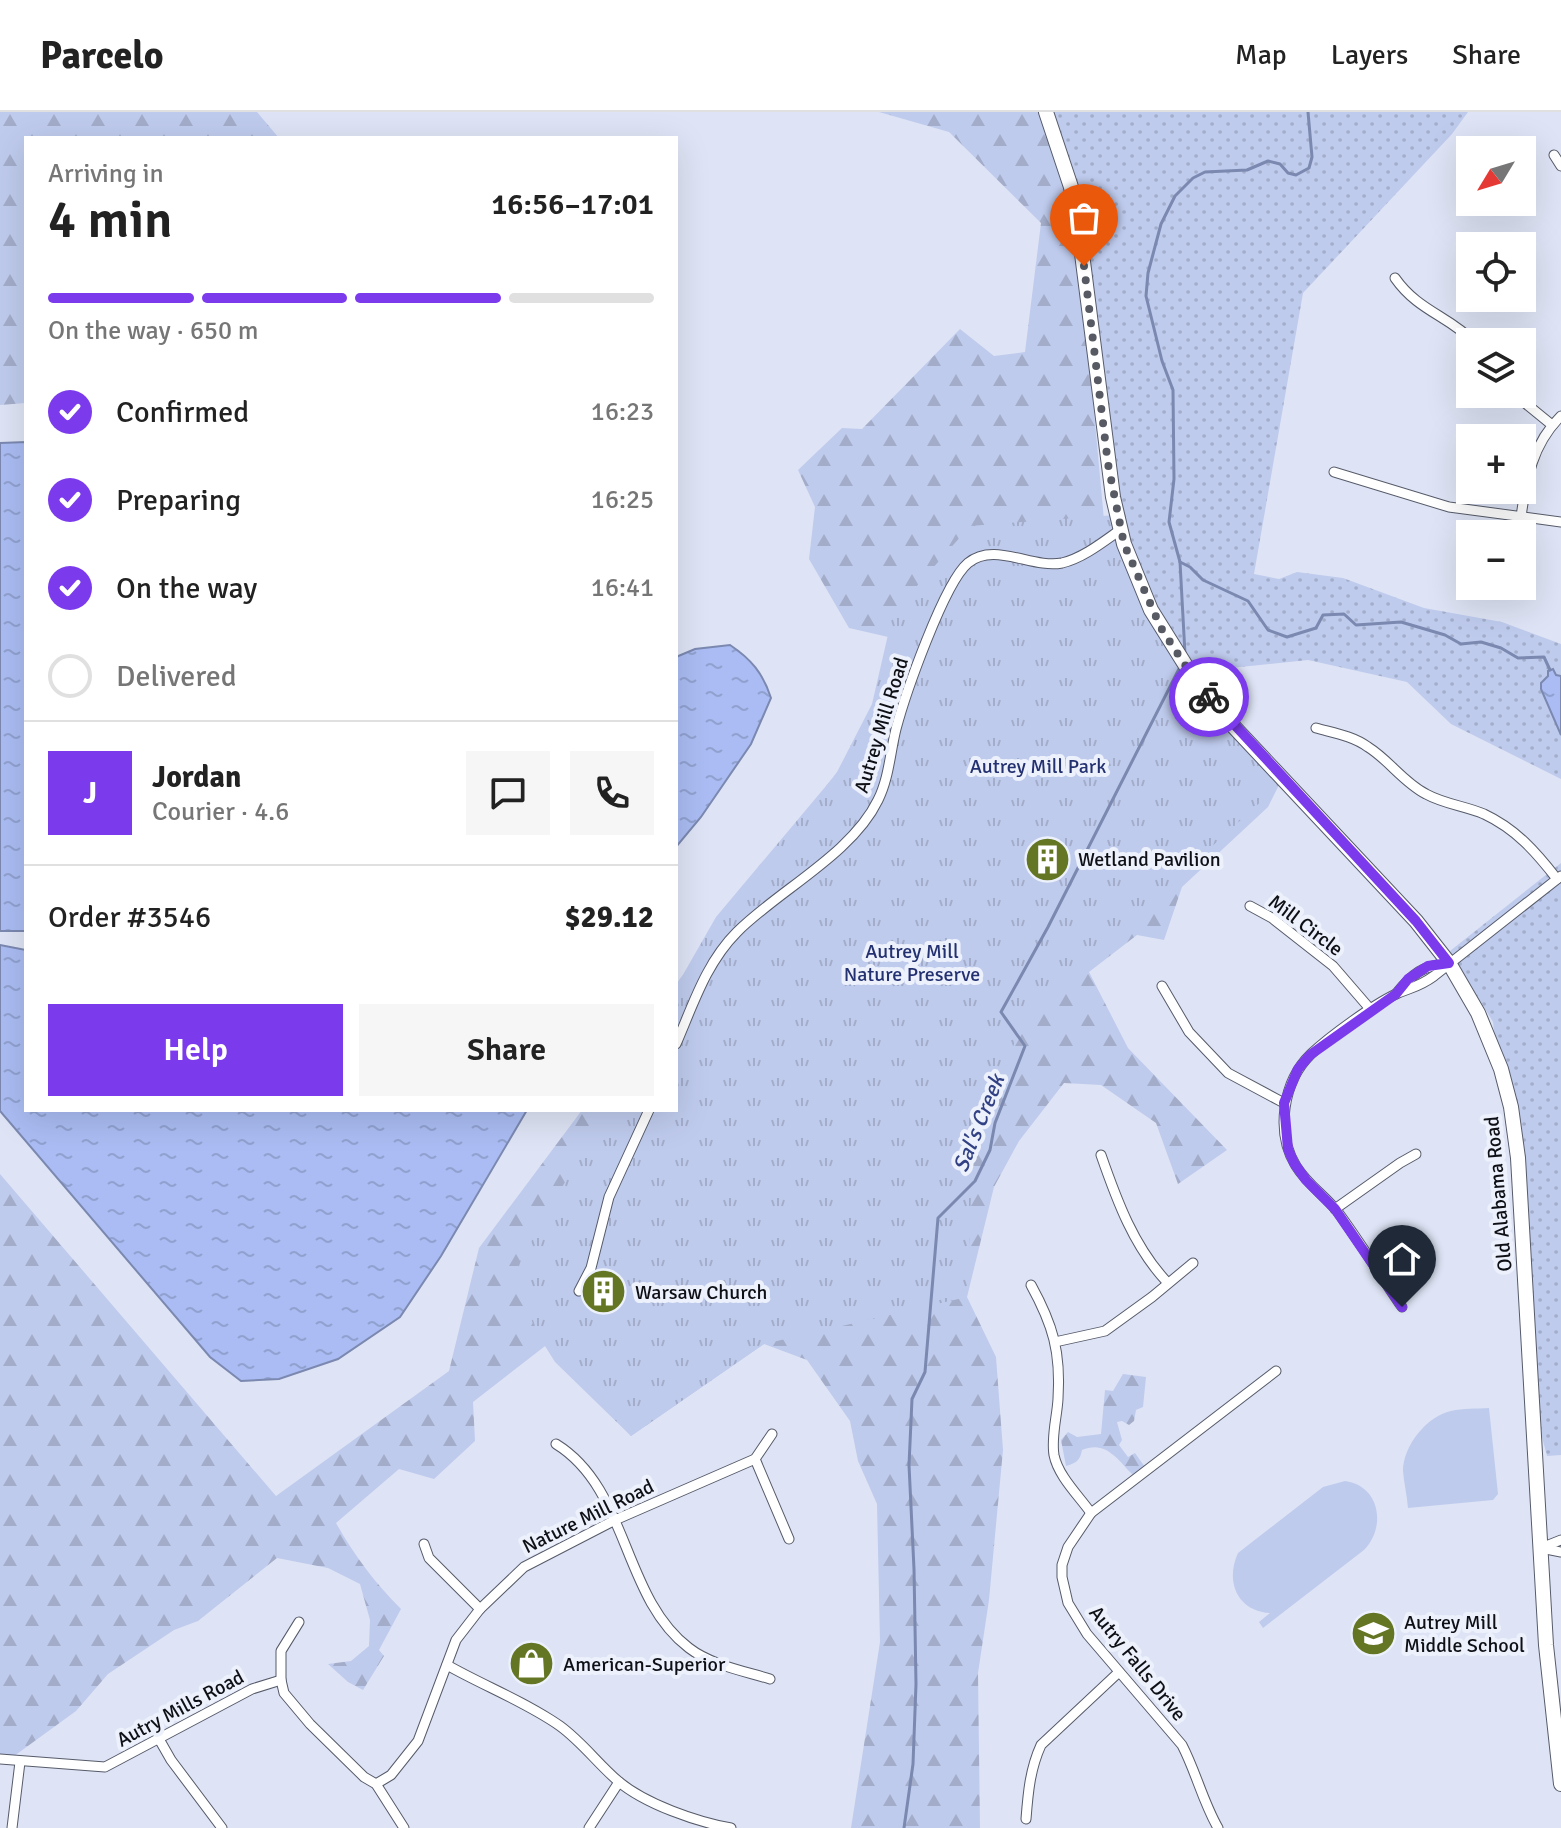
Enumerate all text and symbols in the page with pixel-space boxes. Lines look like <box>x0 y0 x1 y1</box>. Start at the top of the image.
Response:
text: Parcelo <box>40 32 164 79</box>
text: Map <box>1235 38 1287 72</box>
text: Layers <box>1331 38 1408 72</box>
text: Share <box>1452 38 1521 72</box>
north arrow <box>1456 136 1536 216</box>
map controls <box>1456 136 1536 600</box>
text: Arriving in <box>48 158 164 190</box>
pin <box>1050 184 1118 266</box>
text: 16:56–17:01 <box>491 186 654 223</box>
text: 4 min <box>48 188 173 252</box>
icon: bag <box>1062 196 1106 240</box>
button: locate <box>1456 232 1536 312</box>
text: On the way · 650 m <box>48 315 258 347</box>
button: layers <box>1456 328 1536 408</box>
icon: check <box>48 390 92 434</box>
text: Confirmed <box>116 394 249 431</box>
text: 16:23 <box>591 396 654 428</box>
button: + <box>1456 424 1536 504</box>
icon: check <box>48 478 92 522</box>
text: Preparing <box>116 482 241 519</box>
text: 16:25 <box>591 484 654 516</box>
button: − <box>1456 520 1536 600</box>
icon: check <box>48 566 92 610</box>
text: On the way <box>116 570 257 607</box>
text: 16:41 <box>591 572 654 604</box>
street label: Autrey Mill Road <box>849 654 914 796</box>
courier <box>1169 657 1249 737</box>
text: Delivered <box>116 658 237 695</box>
icon: bike <box>1187 675 1231 719</box>
button: chat <box>466 751 550 835</box>
button: phone <box>570 751 654 835</box>
park label: Autrey Mill Park <box>970 754 1106 779</box>
text: Jordan <box>152 759 241 796</box>
text: J <box>83 775 97 812</box>
text: Courier · 4.6 <box>152 796 289 828</box>
building icon: Wetland Pavilion <box>1023 835 1071 883</box>
place label: Wetland Pavilion <box>1078 847 1221 872</box>
street label: Mill Circle <box>1263 889 1348 962</box>
text: Order #3546 <box>48 899 211 936</box>
text: $29.12 <box>564 899 654 936</box>
park label: Autrey Mill Nature Preserve <box>844 939 980 987</box>
button: Help <box>48 1004 343 1096</box>
button: Share <box>359 1004 654 1096</box>
water label: Sal's Creek <box>947 1069 1011 1176</box>
street label: Old Alabama Road <box>1479 1115 1518 1273</box>
pin <box>1368 1225 1436 1307</box>
icon: home <box>1380 1237 1424 1281</box>
building icon: Warsaw Church <box>580 1268 628 1316</box>
place label: Warsaw Church <box>635 1280 767 1305</box>
street label: Nature Mill Road <box>518 1474 658 1559</box>
street label: Autry Falls Drive <box>1084 1601 1192 1726</box>
school or university icon: Autrey Mill Middle School <box>1349 1610 1397 1658</box>
place label: Autrey Mill Middle School <box>1404 1610 1525 1658</box>
shop icon: American-Superior <box>508 1640 556 1688</box>
place label: American-Superior <box>563 1652 726 1677</box>
street label: Autry Mills Road <box>112 1664 248 1752</box>

